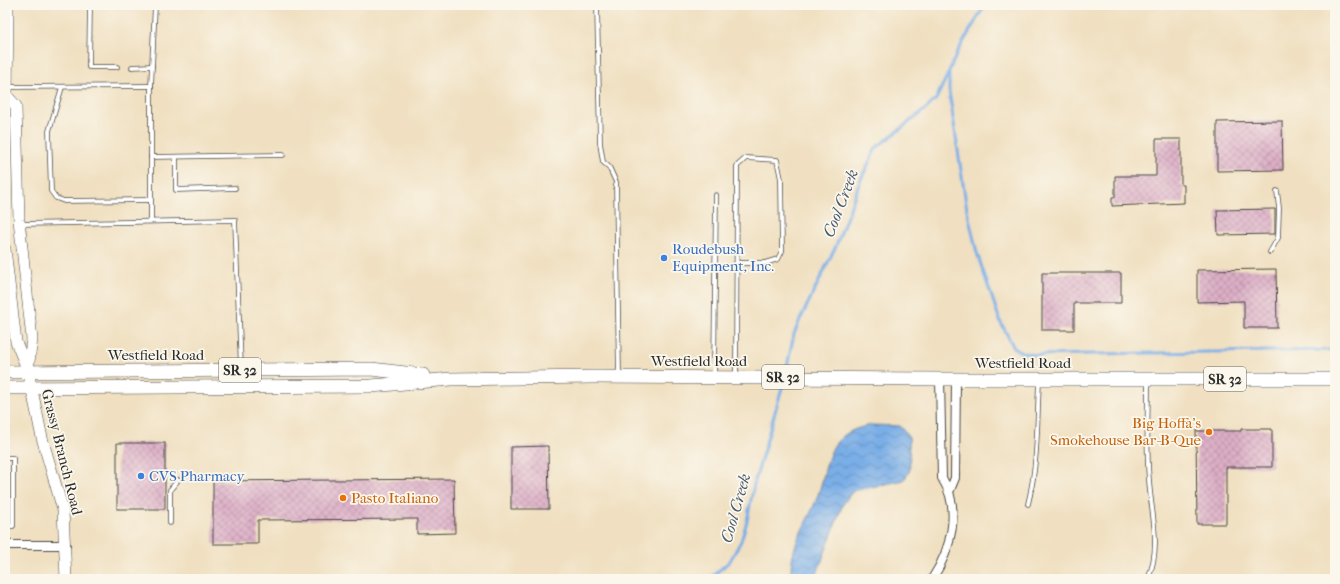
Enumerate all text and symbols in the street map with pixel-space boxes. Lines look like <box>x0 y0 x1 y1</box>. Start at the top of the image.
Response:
water label: Cool Creek <box>819 167 862 240</box>
place label: Roudebush Equipment, Inc. <box>672 240 774 275</box>
marker: Roudebush Equipment, Inc. <box>659 253 669 263</box>
street label: Westfield Road <box>107 346 205 364</box>
street label: Westfield Road <box>650 352 748 370</box>
street label: Westfield Road <box>974 354 1072 372</box>
road number: SR 32 <box>219 358 261 382</box>
road number: SR 32 <box>762 365 804 389</box>
road number: SR 32 <box>1204 367 1246 391</box>
street label: Grassy Branch Road <box>38 387 87 518</box>
place label: Big Hoffa's Smokehouse Bar-B-Que <box>1050 414 1202 449</box>
marker: Big Hoffa's Smokehouse Bar-B-Que <box>1204 427 1214 437</box>
place label: CVS Pharmacy <box>149 467 246 485</box>
marker: CVS Pharmacy <box>136 471 146 481</box>
water label: Cool Creek <box>717 471 754 545</box>
place label: Pasto Italiano <box>351 489 439 507</box>
marker: Pasto Italiano <box>338 493 348 503</box>

